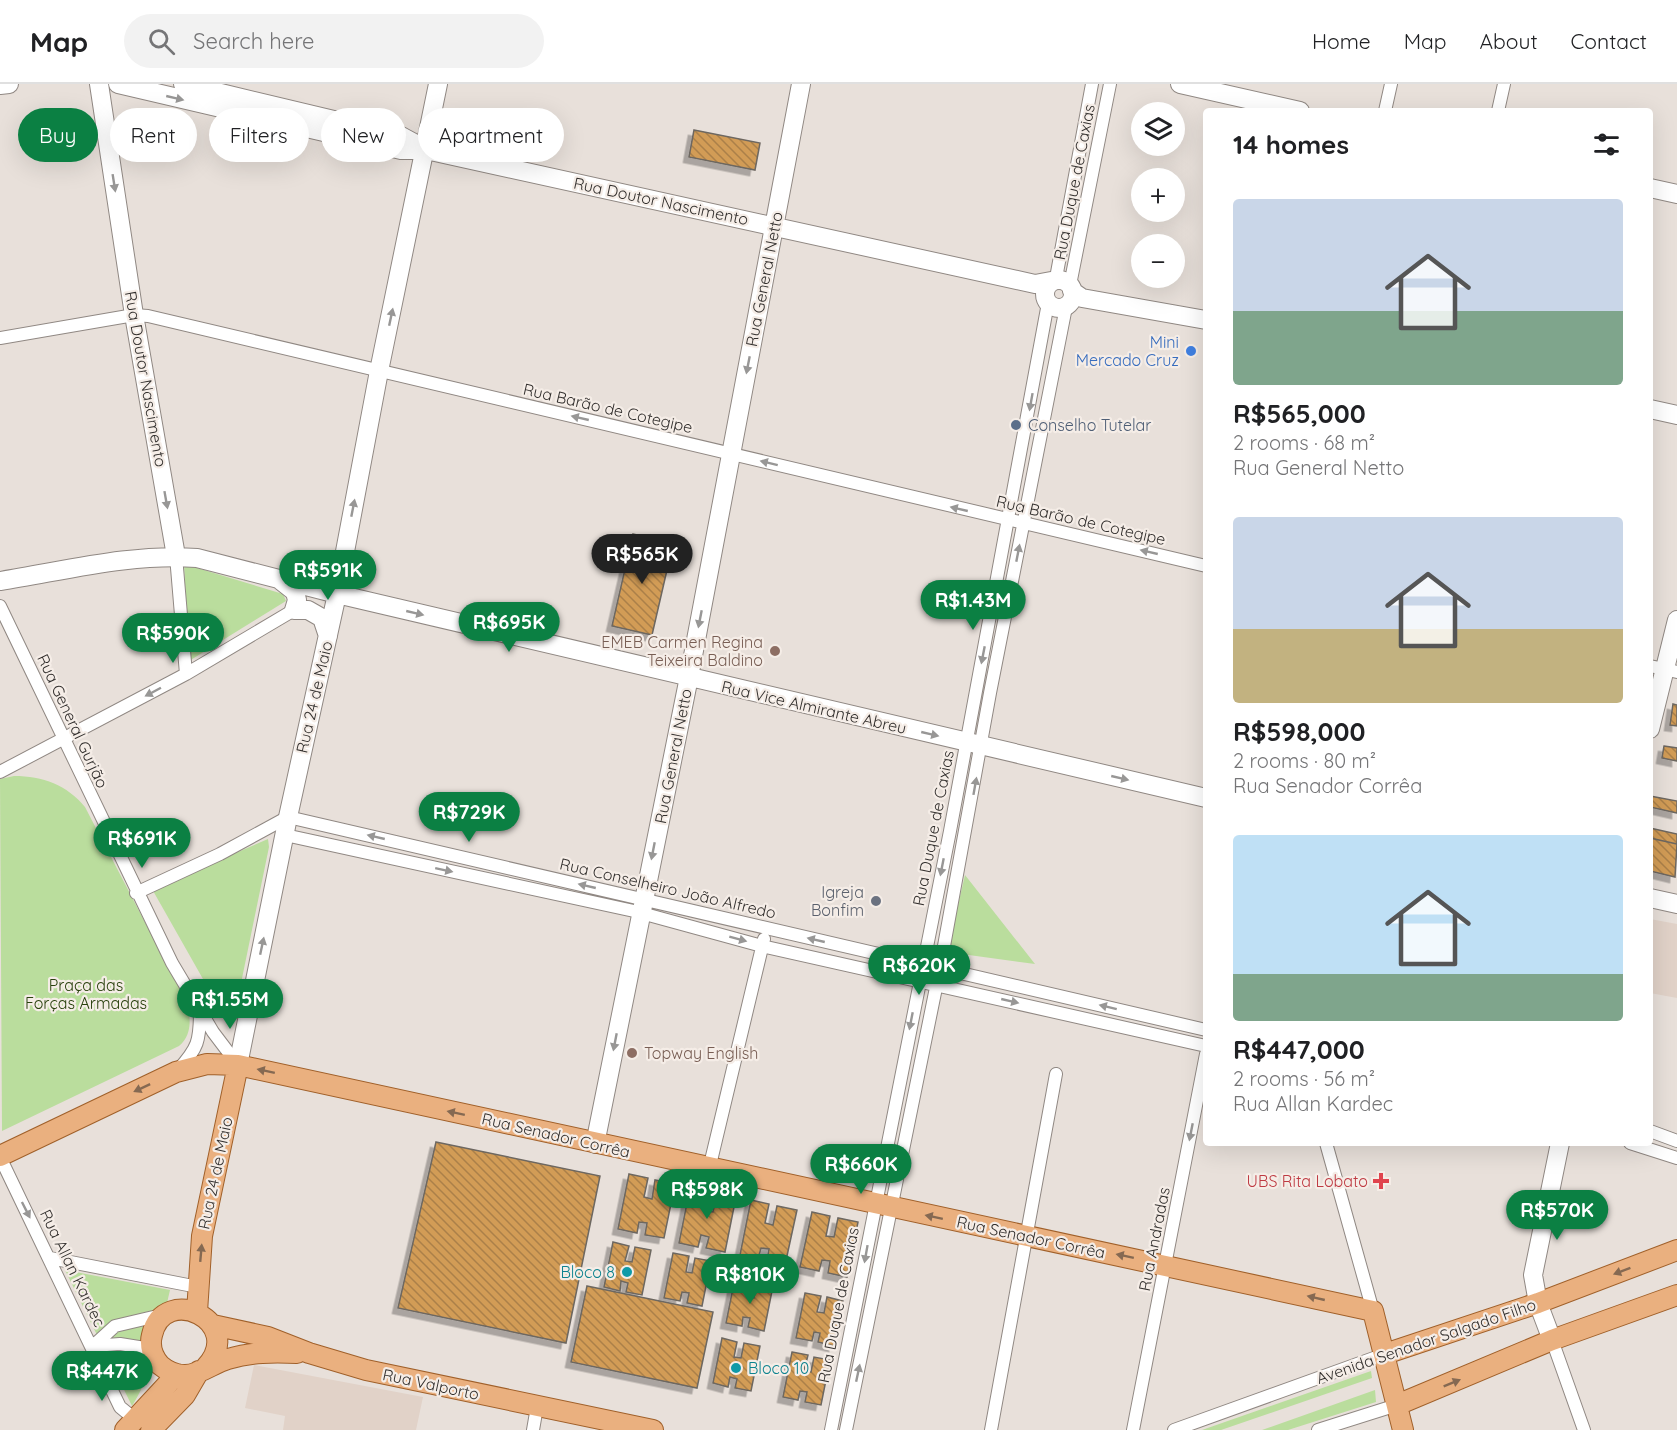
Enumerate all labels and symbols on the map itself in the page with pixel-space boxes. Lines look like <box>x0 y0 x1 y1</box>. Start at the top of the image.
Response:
one-way arrow <box>166 94 185 103</box>
street label: Rua Duque de Caxias <box>1049 102 1099 262</box>
street label: Rua Doutor Nascimento <box>572 173 750 229</box>
one-way arrow <box>110 174 119 193</box>
street label: Rua General Netto <box>741 210 787 348</box>
street label: Rua Doutor Nascimento <box>121 290 171 468</box>
one-way arrow <box>386 308 396 326</box>
place label: Mini Mercado Cruz <box>1076 332 1179 370</box>
marker: Mini Mercado Cruz <box>1184 344 1198 358</box>
one-way arrow <box>743 356 752 375</box>
street label: Rua Barão de Cotegipe <box>521 379 695 437</box>
one-way arrow <box>1026 392 1035 411</box>
one-way arrow <box>571 412 589 422</box>
place label: Conselho Tutelar <box>1028 415 1151 435</box>
marker: Conselho Tutelar <box>1009 418 1023 432</box>
one-way arrow <box>760 458 778 467</box>
one-way arrow <box>162 491 171 510</box>
street label: Rua Barão de Cotegipe <box>994 491 1168 549</box>
one-way arrow <box>349 499 358 518</box>
one-way arrow <box>950 503 968 513</box>
pin: R$565K <box>593 534 691 585</box>
one-way arrow <box>1014 544 1023 563</box>
one-way arrow <box>1140 547 1158 557</box>
pin: R$591K <box>279 550 377 601</box>
pin: R$1.43M <box>918 580 1028 631</box>
pin: R$695K <box>460 602 558 653</box>
one-way arrow <box>405 608 424 618</box>
one-way arrow <box>695 609 704 628</box>
pin: R$590K <box>124 613 222 664</box>
place label: EMEB Carmen Regina Teixeira Baldino <box>601 632 763 670</box>
street label: Rua 24 de Maio <box>291 639 337 755</box>
marker: EMEB Carmen Regina Teixeira Baldino <box>768 644 782 658</box>
one-way arrow <box>978 646 987 665</box>
street label: Rua General Gurjão <box>33 651 113 791</box>
street label: Rua Vice Almirante Abreu <box>720 676 908 738</box>
one-way arrow <box>144 687 161 697</box>
street label: Rua General Netto <box>650 687 696 825</box>
one-way arrow <box>920 729 939 739</box>
street label: Rua Duque de Caxias <box>908 748 958 908</box>
one-way arrow <box>1110 773 1129 783</box>
one-way arrow <box>970 777 979 796</box>
pin: R$729K <box>420 792 518 843</box>
pin: R$691K <box>93 818 191 869</box>
one-way arrow <box>367 831 386 841</box>
one-way arrow <box>648 842 658 860</box>
street label: Rua Conselheiro João Alfredo <box>558 853 778 923</box>
one-way arrow <box>937 858 946 877</box>
one-way arrow <box>435 866 453 876</box>
one-way arrow <box>578 880 596 890</box>
place label: Igreja Bonfim <box>811 882 864 920</box>
marker: Igreja Bonfim <box>869 894 883 908</box>
one-way arrow <box>729 935 747 944</box>
one-way arrow <box>806 935 825 944</box>
one-way arrow <box>258 936 267 955</box>
pin: R$620K <box>870 945 968 996</box>
park label: Praça das Forças Armadas <box>25 975 147 1013</box>
pin: R$1.55M <box>175 979 285 1030</box>
one-way arrow <box>1000 997 1019 1007</box>
one-way arrow <box>1099 1001 1117 1011</box>
one-way arrow <box>906 1012 915 1031</box>
one-way arrow <box>610 1033 619 1052</box>
place label: Topway English <box>644 1043 758 1063</box>
marker: Topway English <box>625 1046 639 1060</box>
one-way arrow <box>256 1066 275 1075</box>
one-way arrow <box>133 1084 150 1093</box>
one-way arrow <box>447 1107 465 1117</box>
street label: Rua Senador Corrêa <box>480 1108 632 1162</box>
street label: Rua 24 de Maio <box>193 1115 237 1231</box>
one-way arrow <box>1186 1123 1195 1142</box>
pin: R$660K <box>812 1144 910 1195</box>
pin: R$598K <box>658 1169 756 1220</box>
place label: UBS Rita Lobato <box>1247 1171 1368 1191</box>
marker: UBS Rita Lobato <box>1372 1172 1390 1190</box>
street label: Rua Andradas <box>1134 1185 1174 1293</box>
pin: R$570K <box>1508 1190 1606 1241</box>
one-way arrow <box>21 1201 31 1218</box>
street label: Rua Allan Kardec <box>36 1206 110 1330</box>
street label: Rua Senador Corrêa <box>955 1211 1107 1263</box>
one-way arrow <box>925 1212 944 1221</box>
street label: Rua Duque de Caxias <box>813 1225 863 1385</box>
one-way arrow <box>196 1244 206 1263</box>
one-way arrow <box>861 1244 870 1263</box>
one-way arrow <box>1116 1251 1135 1260</box>
pin: R$810K <box>701 1254 799 1305</box>
place label: Bloco 8 <box>560 1262 615 1282</box>
marker: Bloco 8 <box>620 1265 634 1279</box>
one-way arrow <box>1613 1266 1631 1276</box>
one-way arrow <box>1306 1293 1325 1303</box>
street label: Avenida Senador Salgado Filho <box>1313 1294 1539 1388</box>
pin: R$447K <box>53 1351 151 1402</box>
place label: Bloco 10 <box>748 1358 809 1378</box>
marker: Bloco 10 <box>729 1361 743 1375</box>
one-way arrow <box>854 1363 863 1382</box>
street label: Rua Valporto <box>381 1364 481 1404</box>
one-way arrow <box>1443 1378 1461 1388</box>

